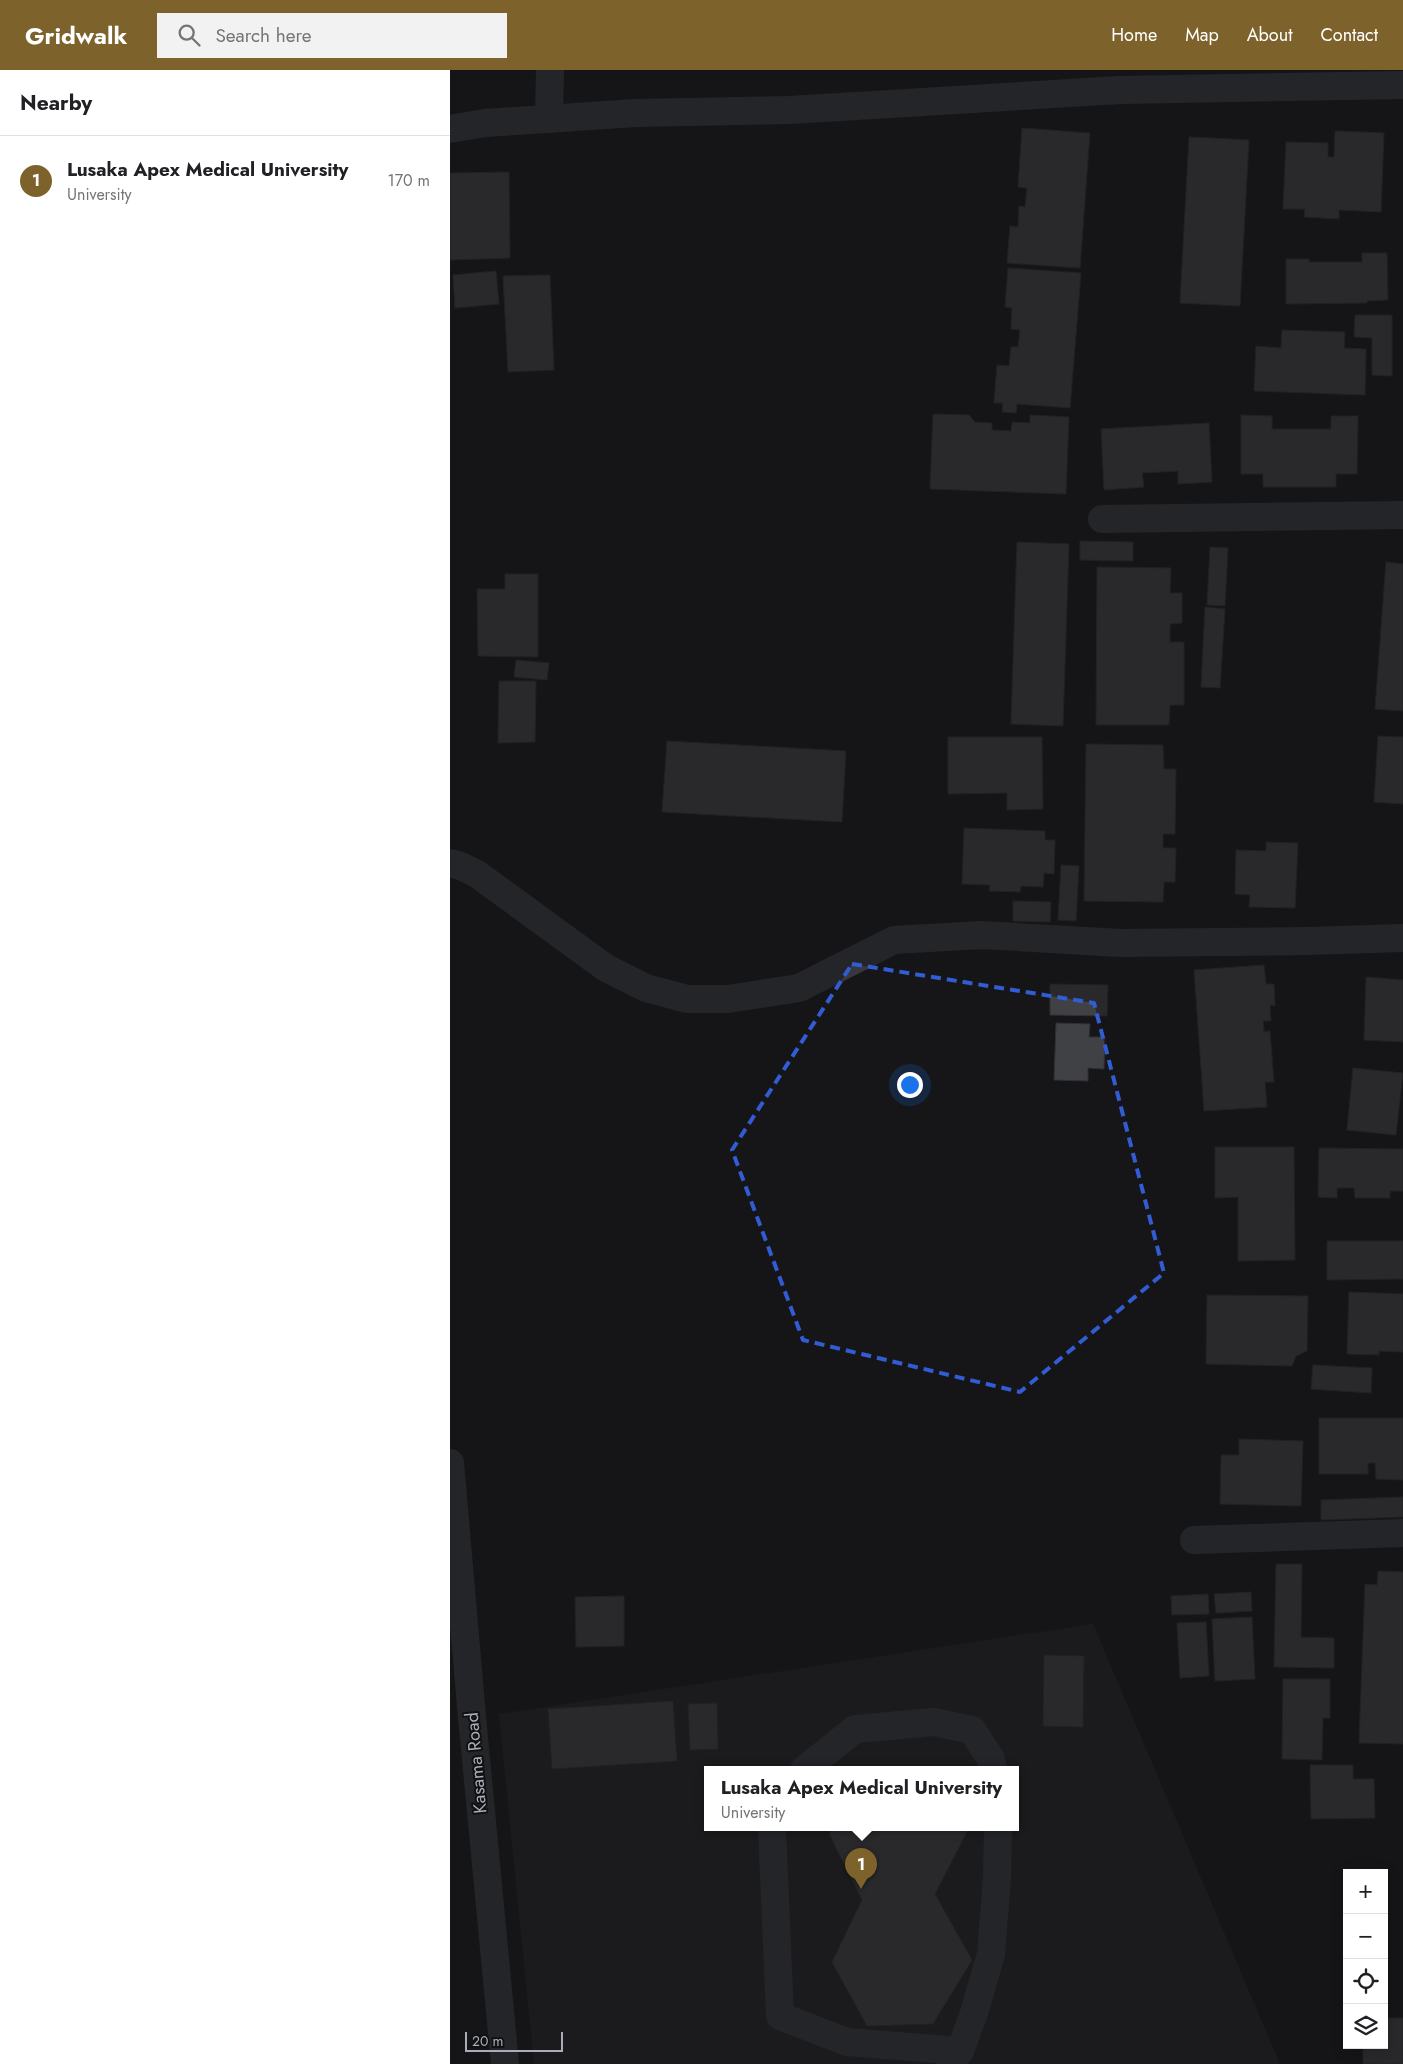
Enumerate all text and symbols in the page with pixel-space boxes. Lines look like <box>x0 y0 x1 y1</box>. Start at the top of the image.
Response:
search box <box>157 13 507 58</box>
text: Gridwalk <box>25 18 127 53</box>
icon: search <box>175 21 203 49</box>
text: Search here <box>215 22 311 49</box>
text: Home <box>1111 22 1157 48</box>
text: Map <box>1185 22 1219 48</box>
text: About <box>1247 22 1292 48</box>
text: Contact <box>1320 22 1378 48</box>
text: Nearby <box>20 88 92 118</box>
text: Lusaka Apex Medical University <box>67 156 349 183</box>
text: 1 <box>32 169 40 192</box>
text: 170 m <box>388 169 430 192</box>
text: University <box>67 183 132 206</box>
your location <box>897 1072 923 1098</box>
street label: Kasama Road <box>459 1711 493 1815</box>
popup <box>704 1766 1019 1831</box>
text: Lusaka Apex Medical University <box>721 1774 1002 1801</box>
text: University <box>721 1801 785 1824</box>
pin: 1 <box>845 1848 877 1889</box>
map controls <box>1343 1869 1388 2049</box>
button: + <box>1343 1869 1388 1914</box>
button: − <box>1343 1914 1388 1959</box>
button: locate <box>1343 1959 1388 2004</box>
button: layers <box>1343 2004 1388 2049</box>
scale bar <box>465 2029 562 2052</box>
text: 20 m <box>472 2031 504 2051</box>

